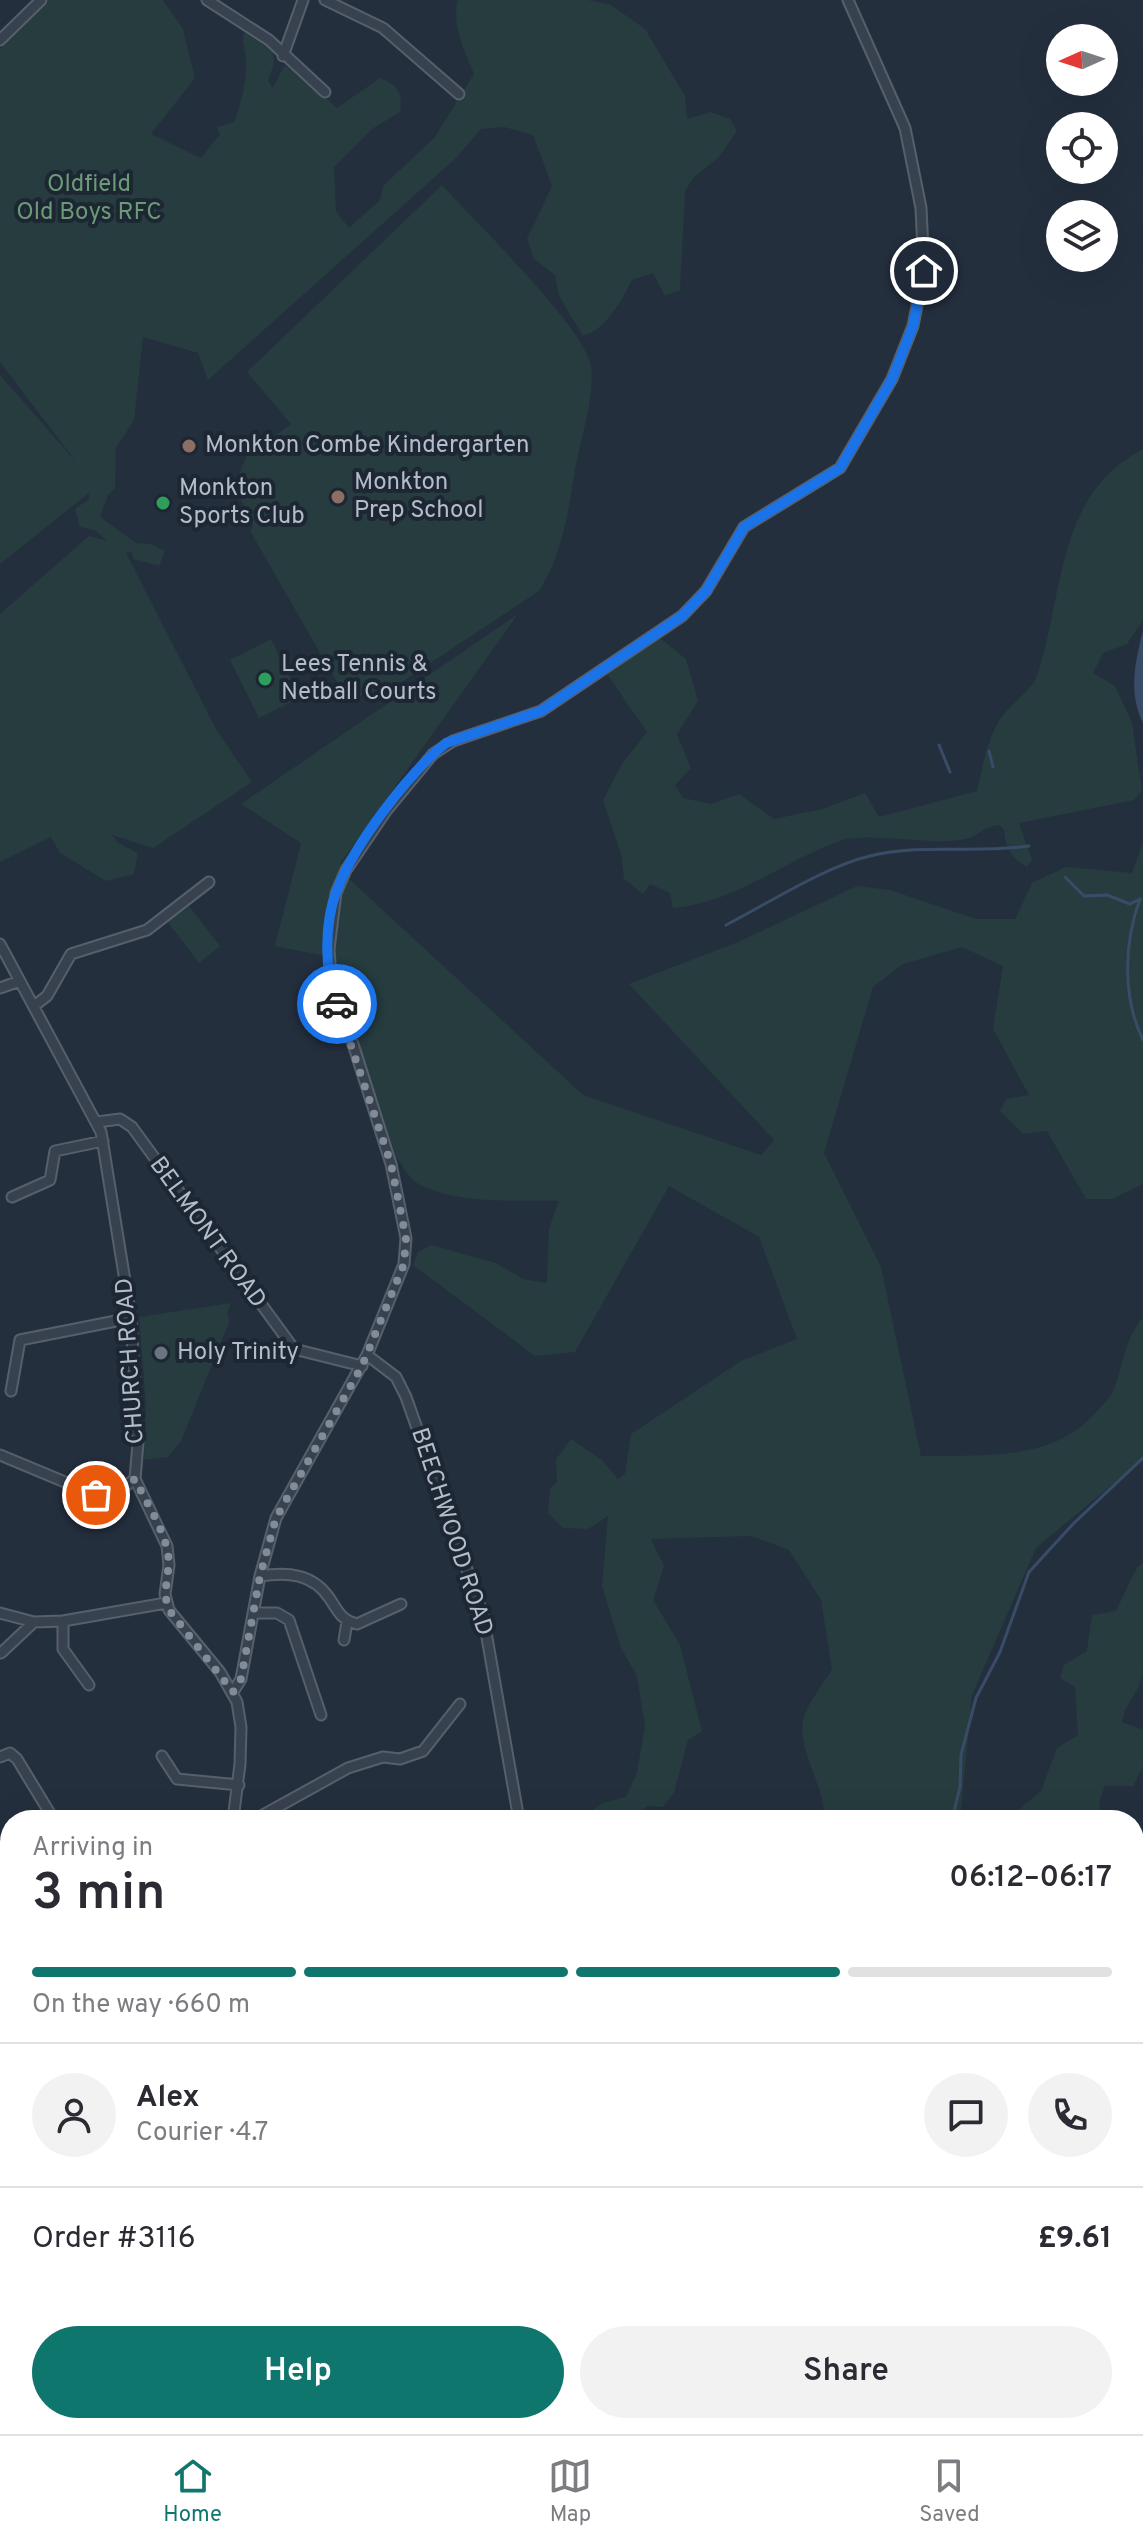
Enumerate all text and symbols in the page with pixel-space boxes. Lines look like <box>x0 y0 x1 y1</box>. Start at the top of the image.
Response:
north arrow <box>1046 24 1118 96</box>
map controls <box>1046 24 1118 272</box>
button: locate <box>1046 112 1118 184</box>
park label: Oldfield Old Boys RFC <box>16 170 162 228</box>
button: layers <box>1046 200 1118 272</box>
pin <box>890 237 958 305</box>
icon: home <box>902 249 946 293</box>
place label: Monkton Combe Kindergarten <box>205 431 530 461</box>
marker: Monkton Combe Kindergarten <box>180 437 198 455</box>
place label: Monkton Prep School <box>354 468 483 526</box>
place label: Monkton Sports Club <box>179 474 305 532</box>
marker: Monkton Prep School <box>329 488 347 506</box>
marker: Monkton Sports Club <box>154 494 172 512</box>
place label: Lees Tennis & Netball Courts <box>281 650 437 708</box>
marker: Lees Tennis & Netball Courts <box>256 670 274 688</box>
courier <box>297 964 377 1044</box>
icon: car <box>315 982 359 1026</box>
street label: BELMONT ROAD <box>142 1151 272 1315</box>
street label: CHURCH ROAD <box>110 1277 152 1445</box>
place label: Holy Trinity <box>177 1338 299 1368</box>
marker: Holy Trinity <box>152 1344 170 1362</box>
street label: BEECHWOOD ROAD <box>403 1424 499 1640</box>
pin <box>62 1461 130 1529</box>
icon: bag <box>74 1473 118 1517</box>
text: Arriving in <box>32 1832 153 1865</box>
text: 06:12–06:17 <box>949 1860 1112 1897</box>
text: 3 min <box>32 1862 165 1928</box>
text: On the way · 660 m <box>32 1989 250 2022</box>
button: person <box>32 2073 116 2157</box>
button: chat <box>924 2073 1008 2157</box>
button: phone <box>1028 2073 1112 2157</box>
text: Alex <box>136 2080 200 2117</box>
text: Courier · 4.7 <box>136 2117 268 2150</box>
text: Order #3116 <box>32 2221 196 2258</box>
text: £9.61 <box>1038 2221 1112 2258</box>
button: Help <box>32 2326 564 2418</box>
button: Share <box>580 2326 1112 2418</box>
tab: Home <box>163 2454 222 2529</box>
tab: Map <box>548 2454 592 2529</box>
tab: Saved <box>919 2454 980 2529</box>

